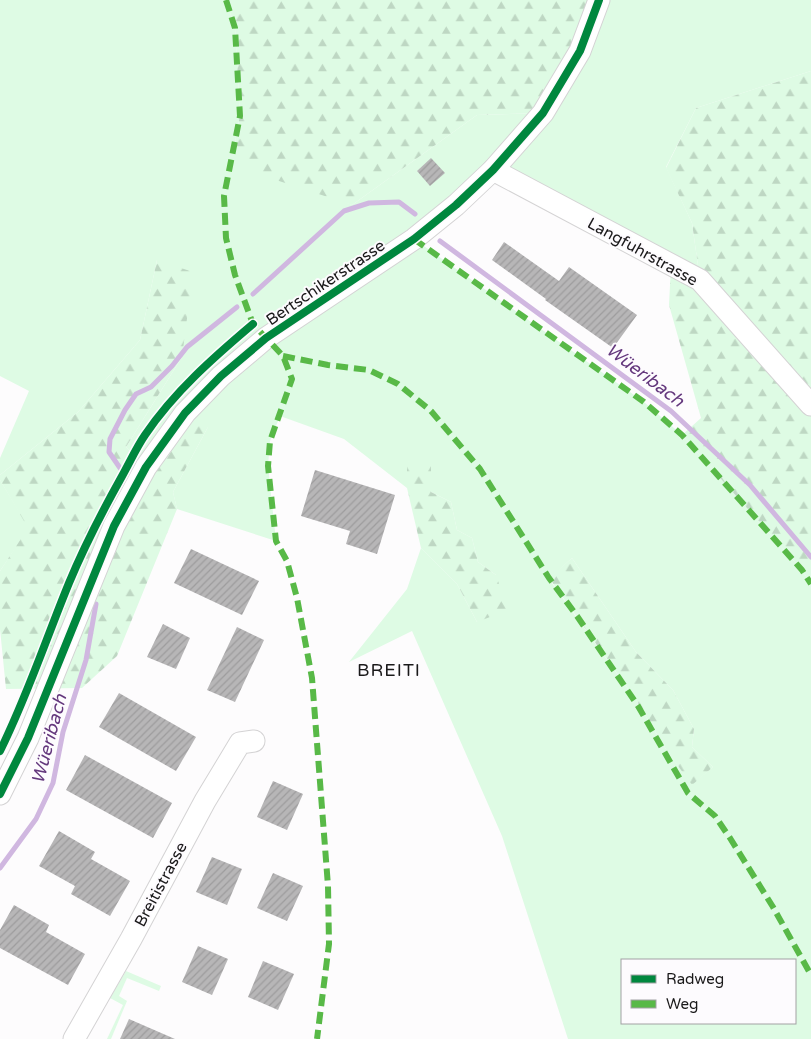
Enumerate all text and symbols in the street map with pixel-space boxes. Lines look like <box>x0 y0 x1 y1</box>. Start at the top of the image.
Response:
street label: Langfuhrstrasse <box>584 213 701 290</box>
street label: Bertschikerstrasse <box>262 236 389 330</box>
water label: Wüeribach <box>602 339 689 412</box>
district label: BREITI <box>357 659 421 681</box>
water label: Wüeribach <box>26 691 72 786</box>
street label: Breitistrasse <box>130 839 192 930</box>
legend <box>621 959 796 1024</box>
text: Radweg <box>666 970 724 988</box>
text: Weg <box>666 995 698 1013</box>

